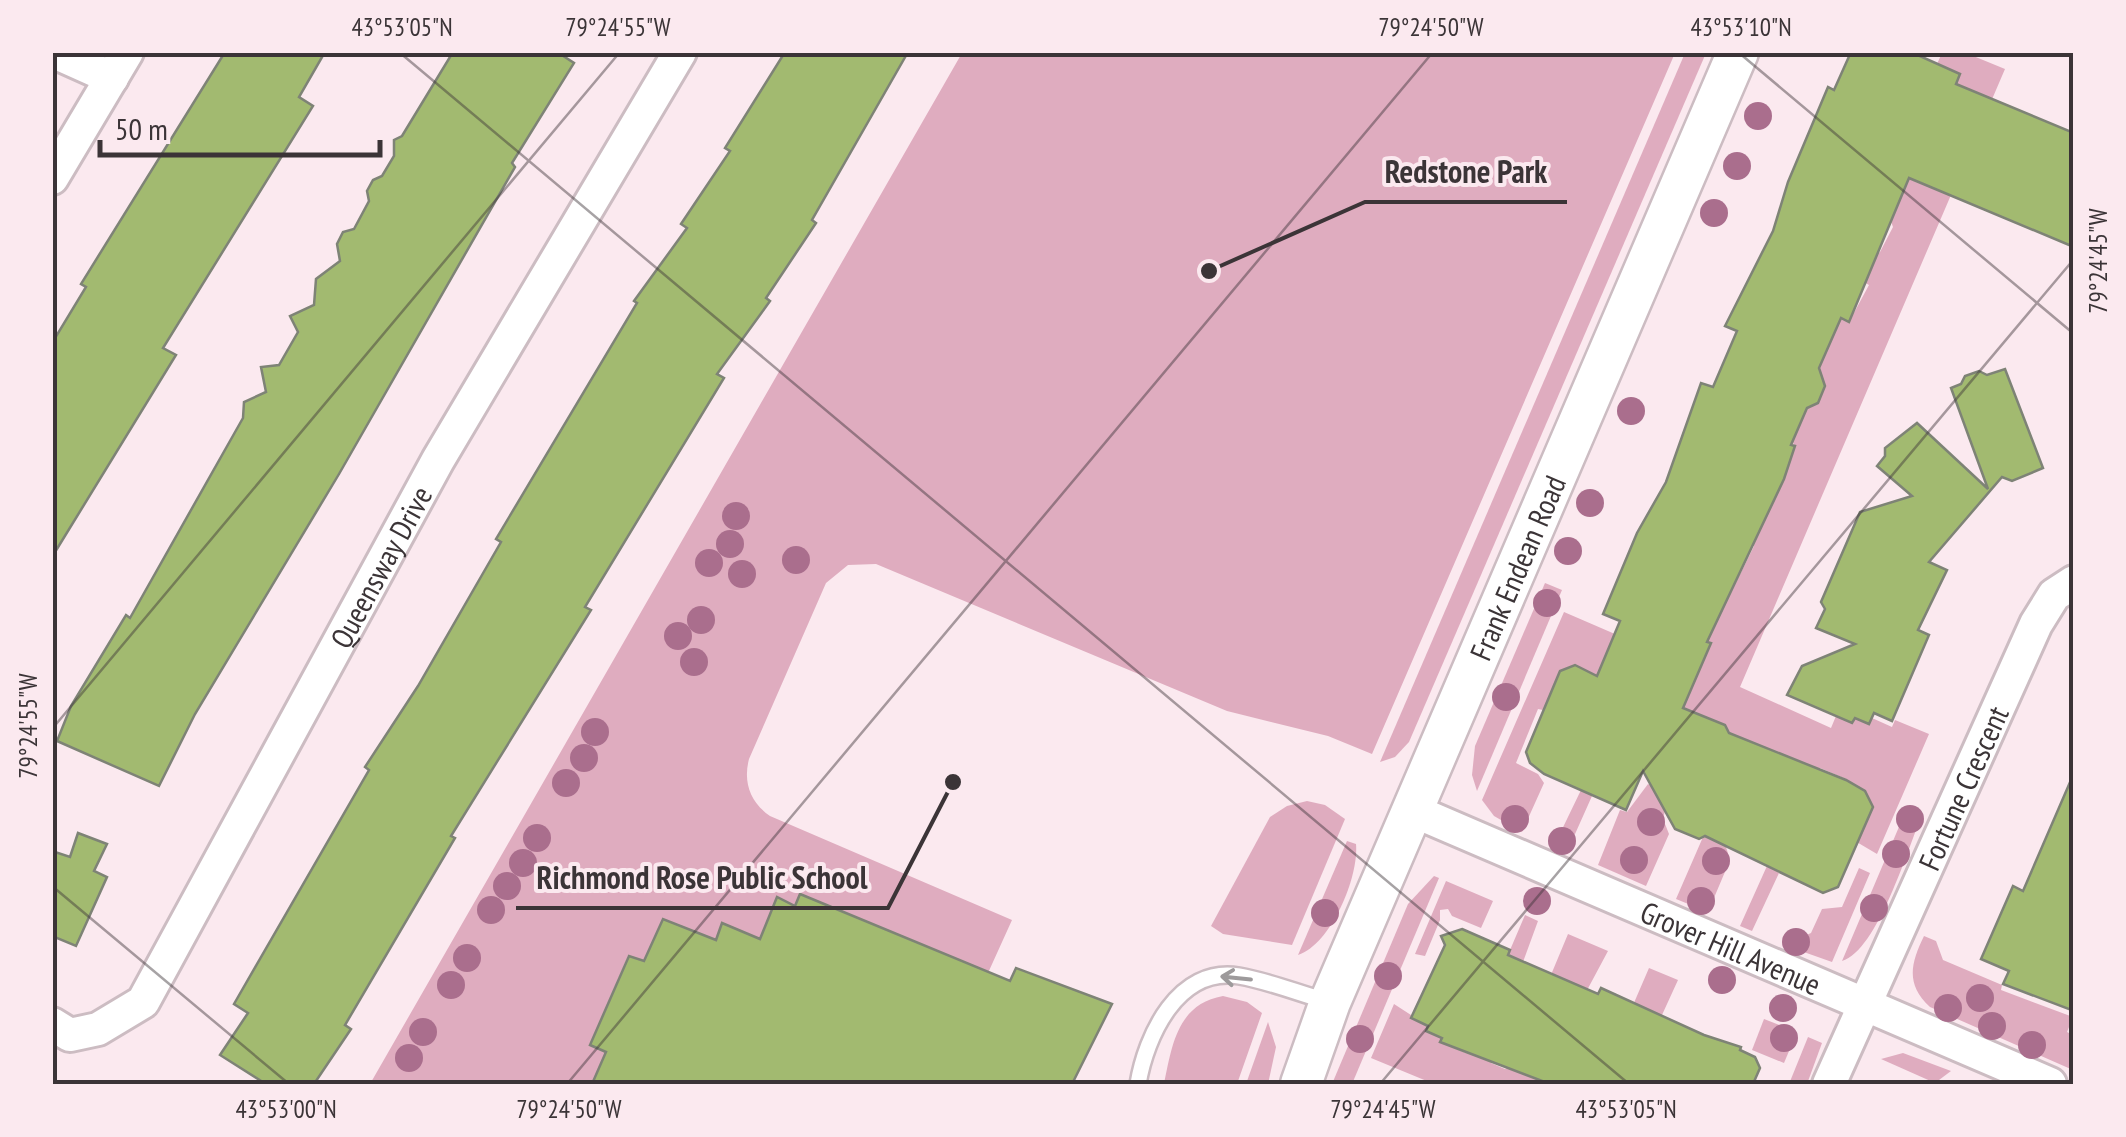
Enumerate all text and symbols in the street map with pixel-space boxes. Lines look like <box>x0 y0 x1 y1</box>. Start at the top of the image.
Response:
text: 43°53'05"N <box>351 11 453 43</box>
text: 79°24'55"W <box>565 11 671 43</box>
text: 79°24'50"W <box>1378 11 1484 43</box>
text: 43°53'10"N <box>1690 11 1792 43</box>
scale bar <box>100 95 380 157</box>
text: 50 m <box>115 109 168 148</box>
callout: Redstone Park <box>1365 140 1567 202</box>
text: Redstone Park <box>1385 150 1548 192</box>
text: 79°24'45"W <box>2082 208 2114 314</box>
street label: Frank Endean Road <box>1460 469 1574 666</box>
street label: Queensway Drive <box>320 479 440 654</box>
text: 79°24'55"W <box>12 673 44 779</box>
street label: Fortune Crescent <box>1909 699 2016 876</box>
callout: Richmond Rose Public School <box>516 846 888 908</box>
text: Richmond Rose Public School <box>537 856 868 898</box>
street label: Grover Hill Avenue <box>1635 891 1827 1003</box>
one-way arrow <box>1220 968 1252 987</box>
text: 43°53'00"N <box>235 1093 337 1125</box>
text: 79°24'50"W <box>516 1093 622 1125</box>
text: 79°24'45"W <box>1330 1093 1436 1125</box>
text: 43°53'05"N <box>1575 1093 1677 1125</box>

